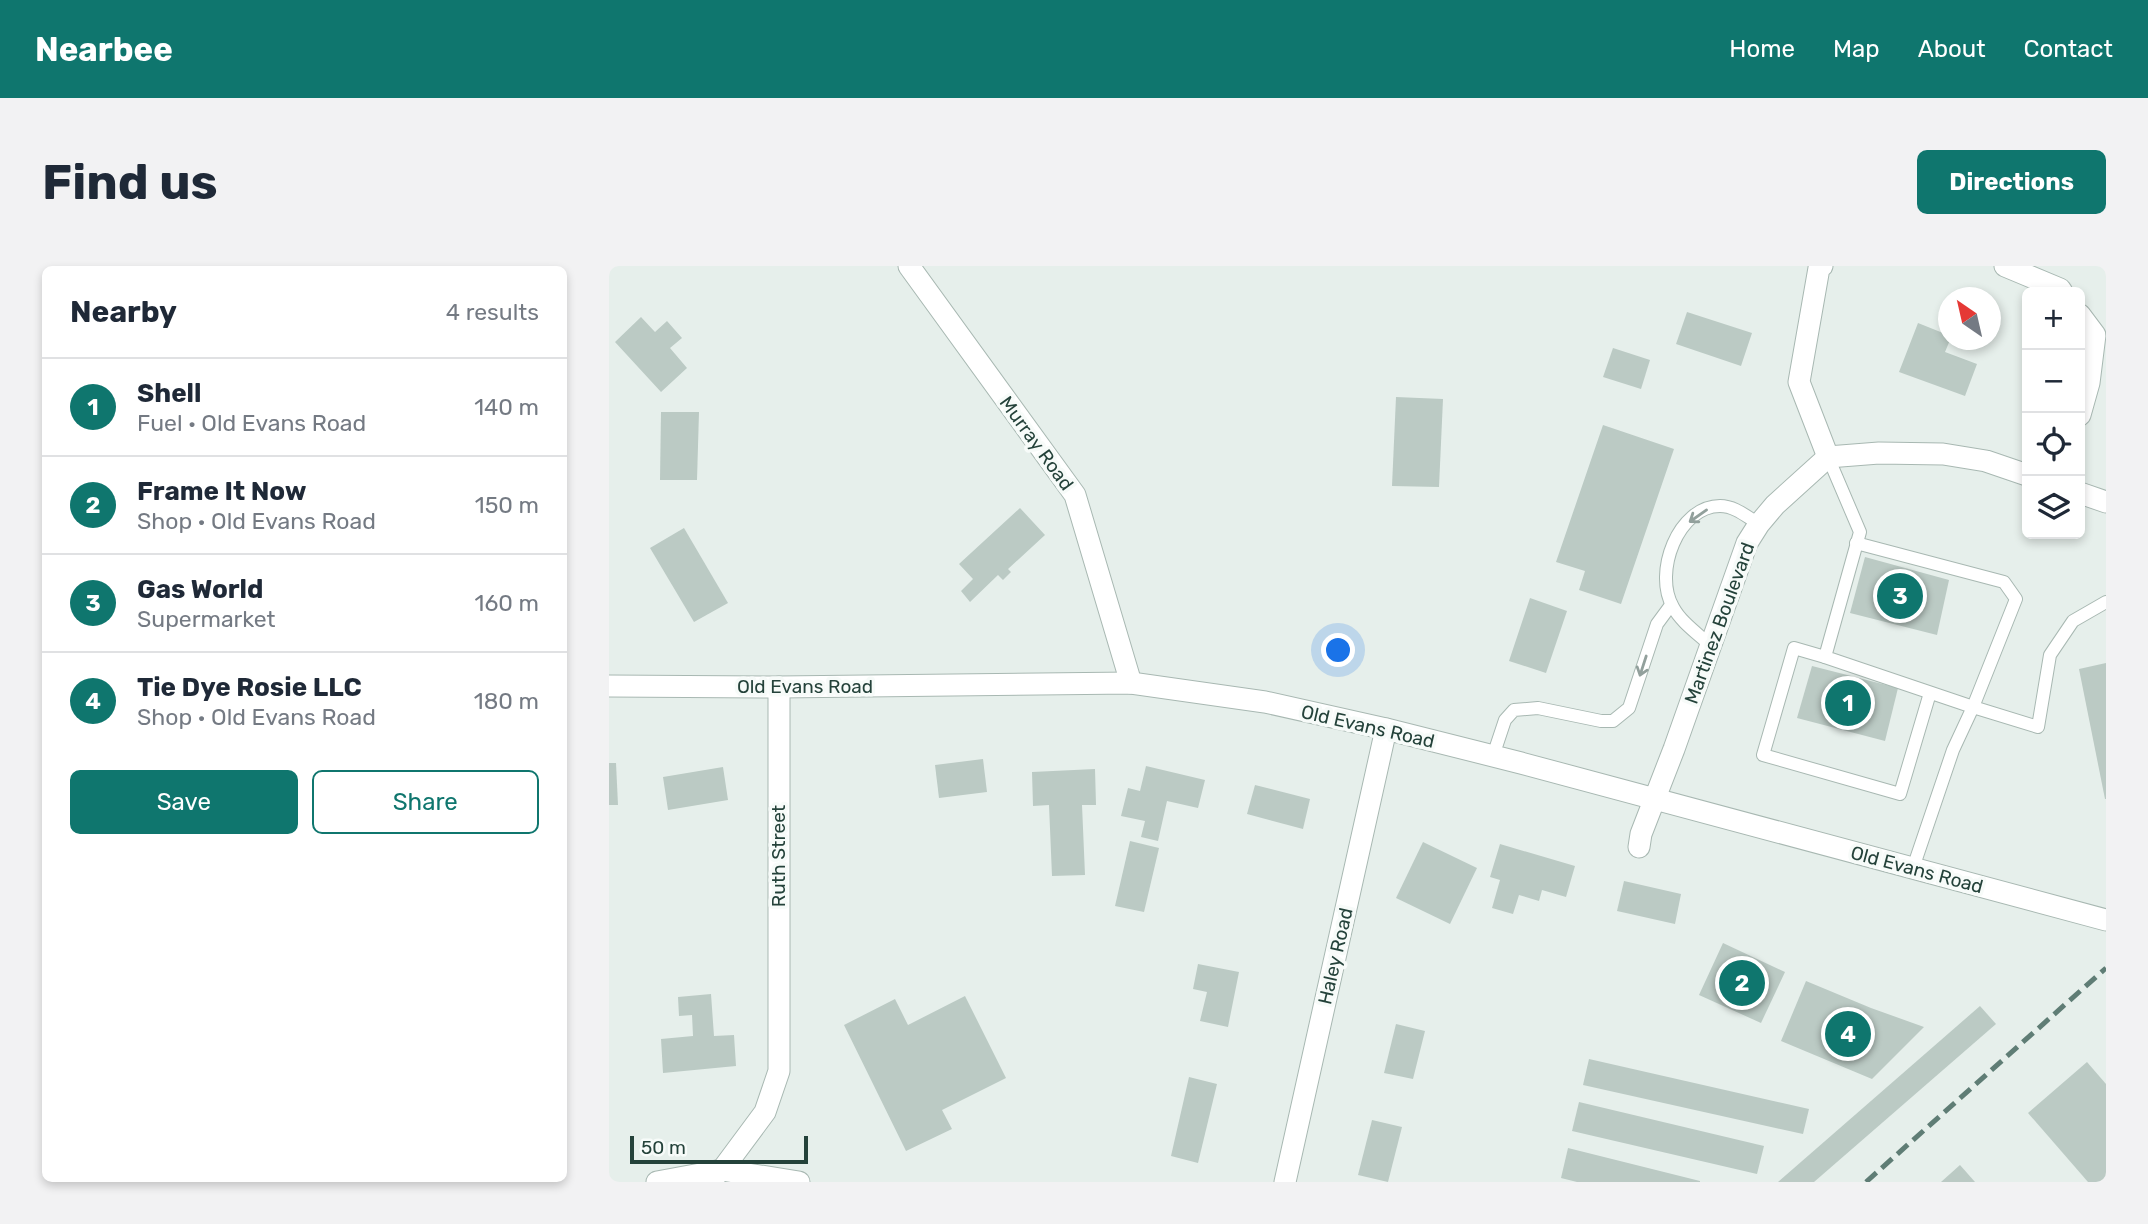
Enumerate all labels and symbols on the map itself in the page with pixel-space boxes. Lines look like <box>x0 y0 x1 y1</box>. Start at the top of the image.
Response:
north arrow <box>1938 287 2001 350</box>
street label: Murray Road <box>995 392 1078 495</box>
one-way arrow <box>1689 509 1708 523</box>
street label: Martinez Boulevard <box>1680 539 1759 707</box>
pin: 3 <box>1877 570 1923 622</box>
your location <box>1321 633 1355 667</box>
one-way arrow <box>1636 655 1648 677</box>
street label: Old Evans Road <box>737 675 873 698</box>
pin: 1 <box>1825 677 1871 729</box>
street label: Old Evans Road <box>1299 700 1437 753</box>
street label: Ruth Street <box>767 804 790 907</box>
street label: Old Evans Road <box>1848 841 1986 898</box>
street label: Haley Road <box>1313 905 1358 1007</box>
pin: 2 <box>1719 957 1765 1009</box>
pin: 4 <box>1825 1008 1871 1060</box>
scale bar <box>630 1133 809 1165</box>

